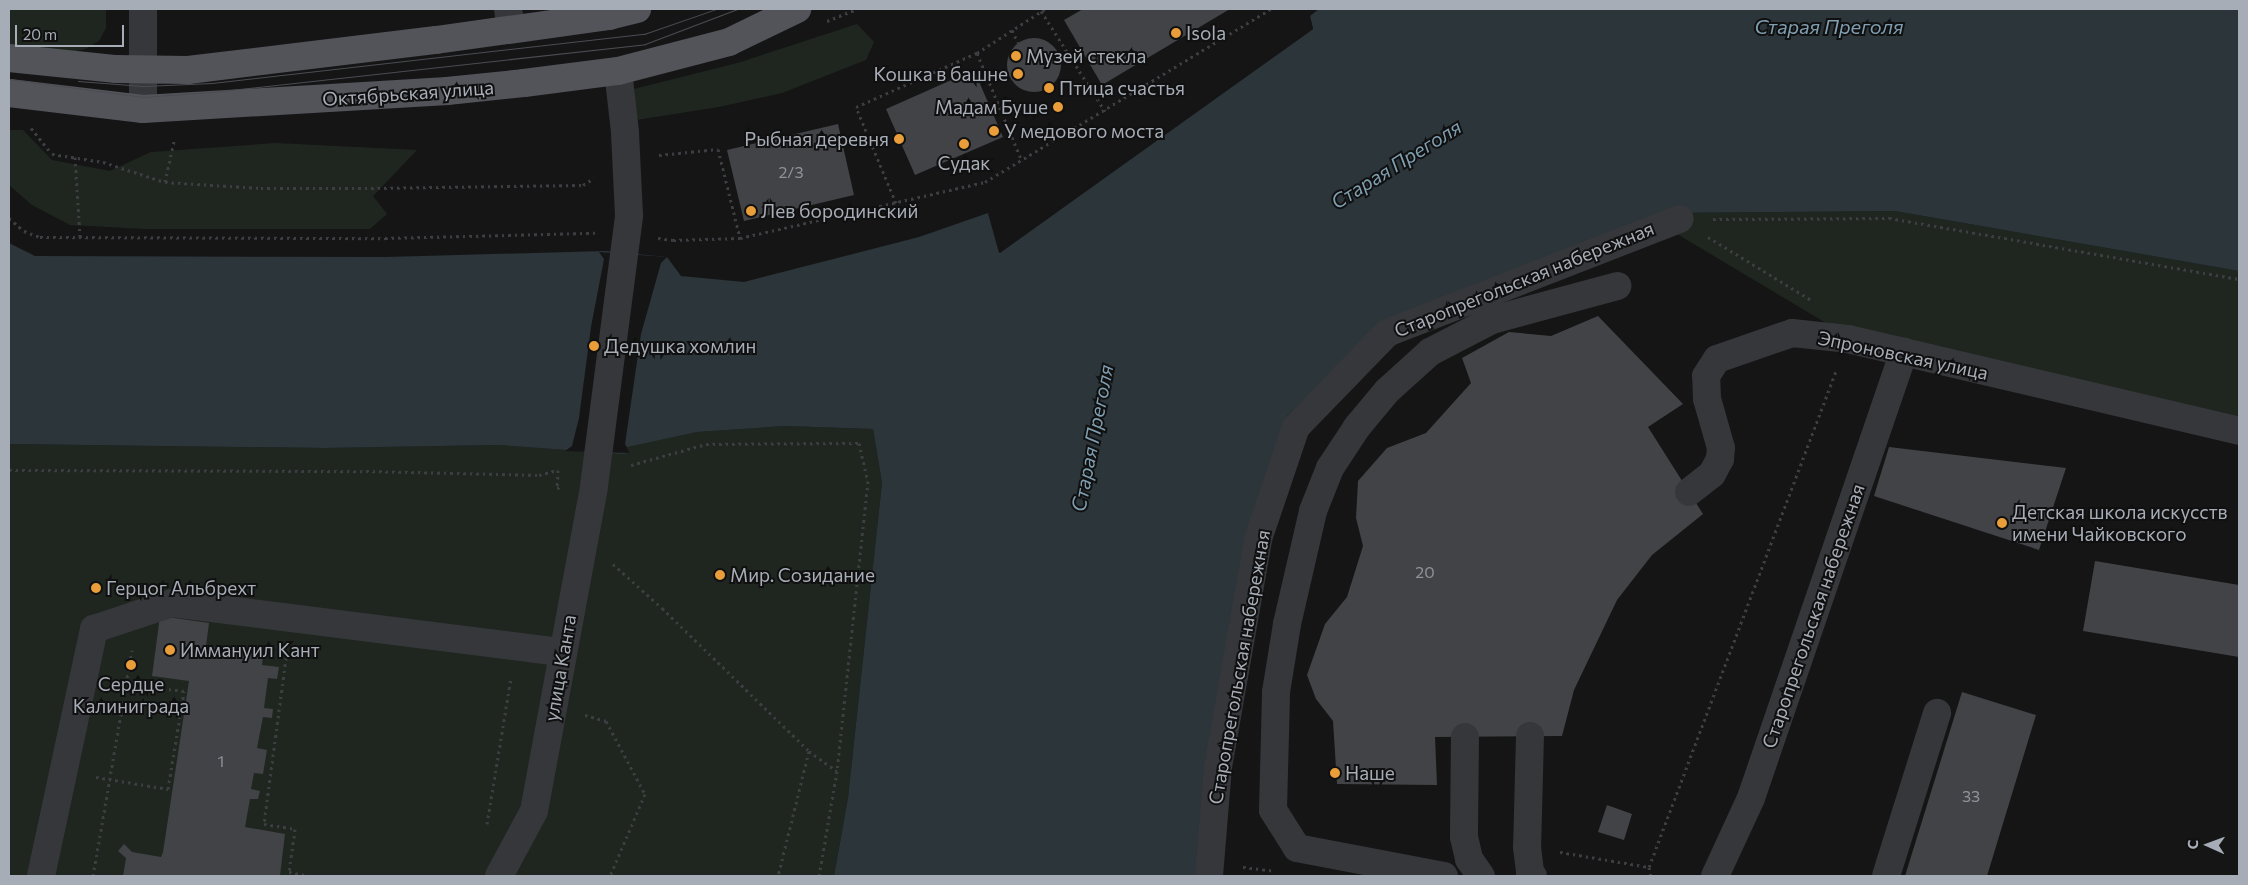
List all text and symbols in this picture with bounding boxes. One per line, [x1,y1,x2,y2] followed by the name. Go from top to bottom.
[1754,14,1904,38] water label: Старая Преголя
[18,15,126,47] scale bar
[1186,22,1226,44] place label: Isola
[23,25,57,43] text: 20 m
[1170,27,1182,39] marker: Isola
[1026,45,1146,67] place label: Музей стекла
[1010,50,1022,62] marker: Музей стекла
[873,63,1008,85] place label: Кошка в башне
[1012,68,1024,80] marker: Кошка в башне
[321,76,495,110] street label: Октябрьская улица
[1059,77,1185,99] place label: Птица счастья
[1043,82,1055,94] marker: Птица счастья
[935,96,1048,118] place label: Мадам Буше
[1052,101,1064,113] marker: Мадам Буше
[1326,114,1466,214] water label: Старая Преголя
[1004,120,1164,142] place label: У медового моста
[988,125,1000,137] marker: У медового моста
[744,128,889,150] place label: Рыбная деревня
[893,133,905,145] marker: Рыбная деревня
[958,138,970,150] marker: Судак
[938,152,990,174] place label: Судак
[778,162,804,182] house number: 2/3
[761,200,918,222] place label: Лев бородинский
[745,205,757,217] marker: Лев бородинский
[1391,216,1657,342] street label: Старопрегольская набережная
[1816,326,1990,384] street label: Эпроновская улица
[604,335,756,357] place label: Дедушка хомлин
[588,340,600,352] marker: Дедушка хомлин
[1066,362,1118,514] water label: Старая Преголя
[1757,481,1869,751] street label: Старопрегольская набережная
[2012,501,2228,545] place label: Детская школа искусств имени Чайковского
[1996,517,2008,529] marker: Детская школа искусств имени Чайковского
[1204,528,1274,806] street label: Старопрегольская набережная
[1415,562,1435,582] house number: 20
[730,564,875,586] place label: Мир. Созидание
[714,569,726,581] marker: Мир. Созидание
[106,577,256,599] place label: Герцог Альбрехт
[90,582,102,594] marker: Герцог Альбрехт
[539,613,581,723] street label: улица Канта
[180,639,320,661] place label: Иммануил Кант
[164,644,176,656] marker: Иммануил Кант
[125,659,137,671] marker: Сердце Калиниграда
[73,673,189,717] place label: Сердце Калиниграда
[218,751,224,771] house number: 1
[1345,762,1395,784] place label: Наше
[1329,767,1341,779] marker: Наше
[1962,786,1980,806] house number: 33
[2183,820,2233,870] north arrow
[2184,839,2201,850] text: С

